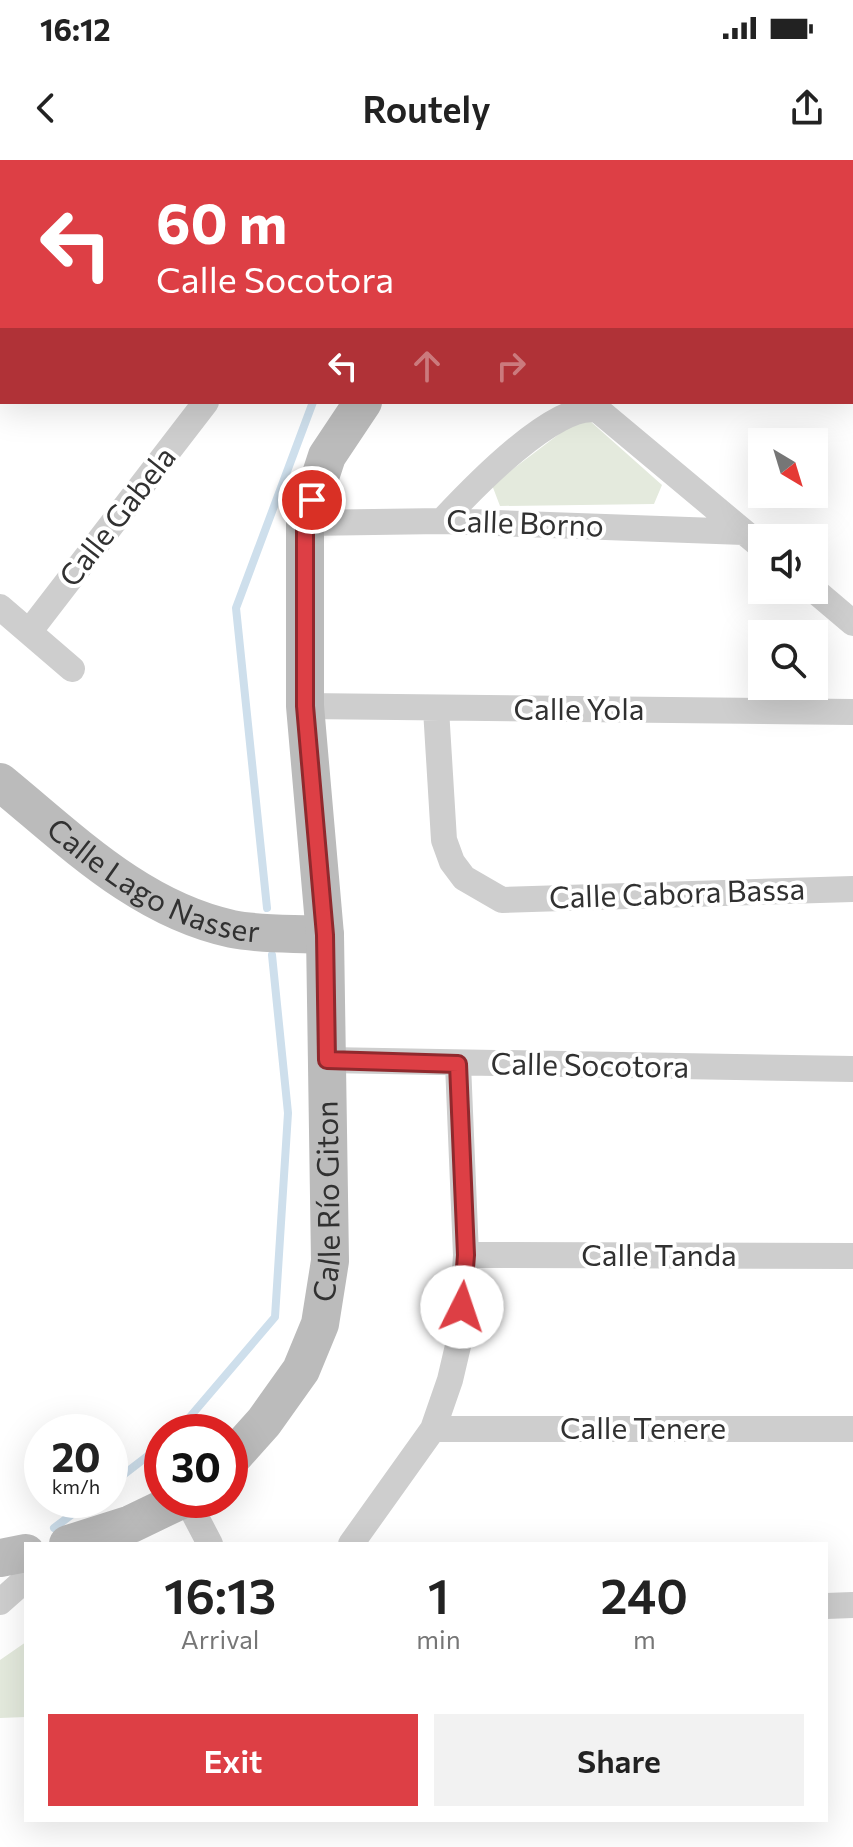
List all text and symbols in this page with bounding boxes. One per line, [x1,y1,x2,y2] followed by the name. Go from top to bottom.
[40,10,111,47] text: 16:12
[24,86,68,130] icon: back
[362,86,491,130] text: Routely
[785,86,829,130] icon: share
[156,187,287,256] text: 60 m
[24,192,128,296] icon: left
[156,256,394,300] text: Calle Socotora
[321,344,365,388] icon: left
[405,344,449,388] icon: ahead
[489,344,533,388] icon: right
[748,428,828,508] north arrow
[748,428,828,700] map controls
[50,438,182,593] street label: Calle Gabela
[278,466,346,534] pin
[290,478,334,522] icon: arrive
[446,500,604,543] street label: Calle Borno
[748,524,828,604] button: sound
[748,620,828,700] button: search
[513,689,645,726] street label: Calle Yola
[41,809,262,949] street label: Calle Lago Nasser
[548,869,806,914] street label: Calle Cabora Bassa
[490,1043,690,1084] street label: Calle Socotora
[303,1100,346,1304] street label: Calle Río Giton
[581,1235,737,1272] street label: Calle Tanda
[420,1265,504,1349] position arrow
[560,1408,726,1445] street label: Calle Tenere
[144,1414,248,1518] speed limit sign: 30
[51,1431,101,1480] text: 20
[52,1474,100,1498] text: km/h
[164,1565,276,1624] text: 16:13
[428,1565,449,1624] text: 1
[601,1565,688,1624] text: 240
[181,1623,259,1654] text: Arrival
[416,1623,461,1654] text: min
[633,1623,656,1654] text: m
[48,1714,418,1806] button: Exit
[434,1714,804,1806] button: Share

